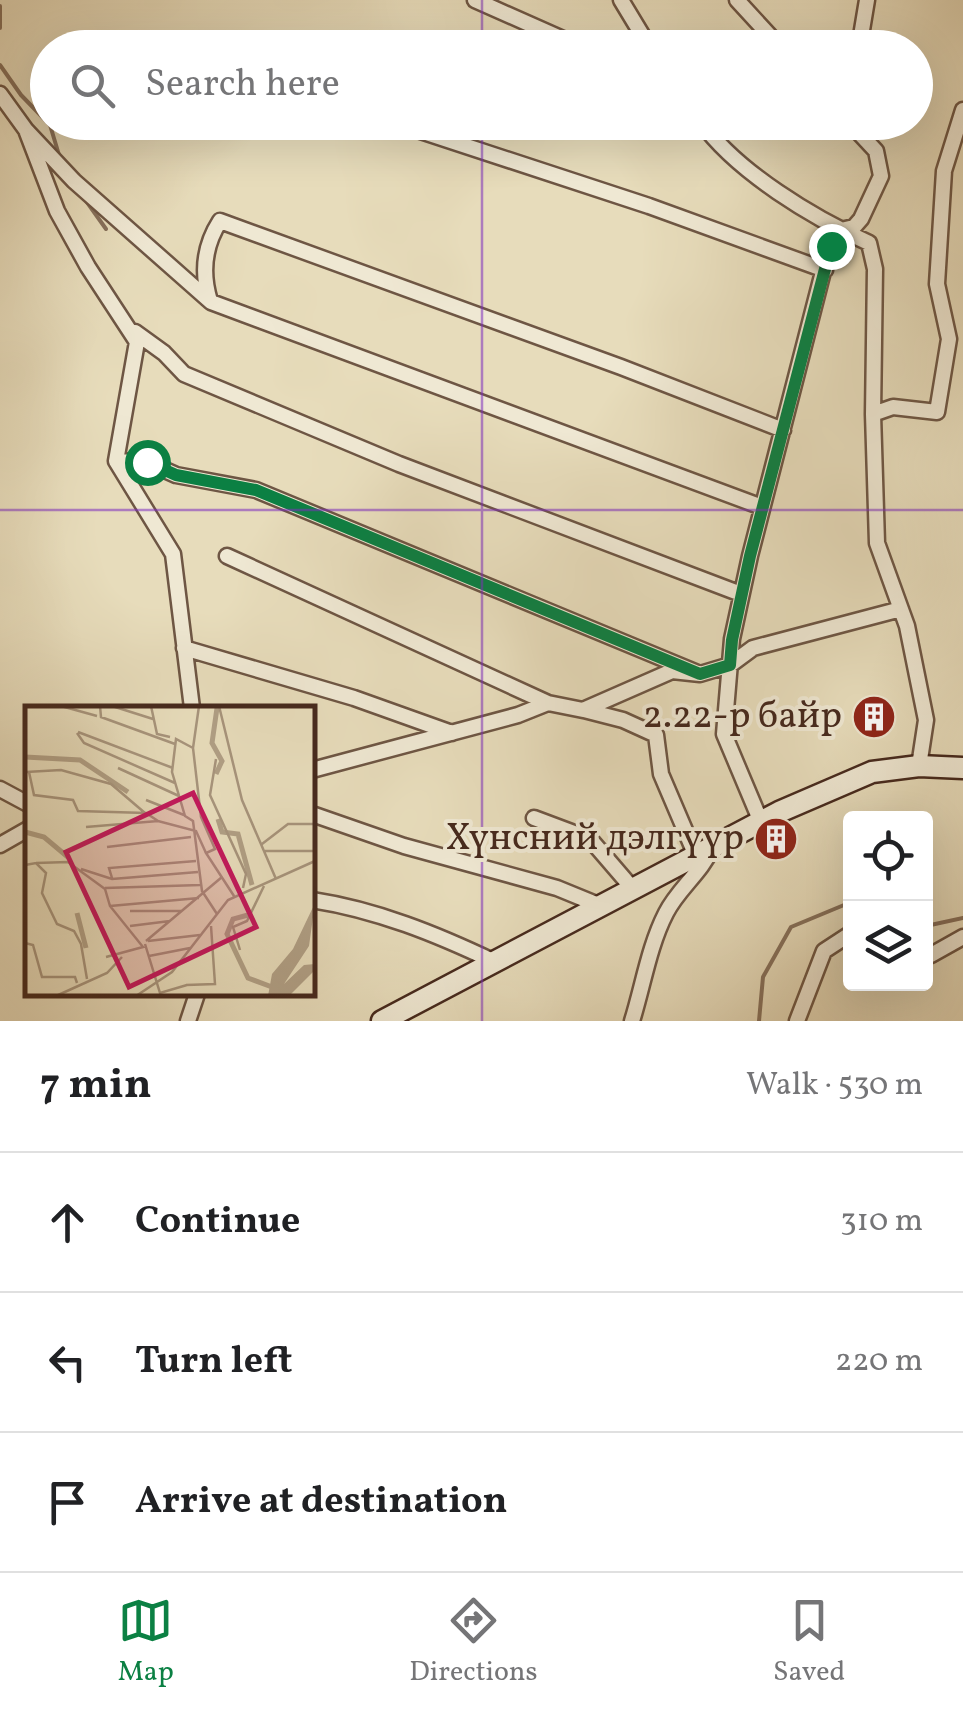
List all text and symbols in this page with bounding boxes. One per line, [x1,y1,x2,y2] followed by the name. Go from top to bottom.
[30,30,933,140] search box
[65,58,120,113] icon: search
[145,59,340,112] text: Search here
[809,224,855,270] route end
[125,440,171,486] route start
[643,691,842,744] place label: 2.22-р байр
[851,694,897,740] building icon: 2.22-р байр
[25,706,315,996] inset map
[843,811,933,991] map controls
[843,811,933,901] button: locate
[446,813,744,866] place label: Хүнсний дэлгүүр
[753,816,799,862] building icon: Хүнсний дэлгүүр
[843,901,933,991] button: layers
[40,1057,152,1116] text: 7 min
[746,1064,923,1108] text: Walk · 530 m
[40,1195,95,1250] icon: ahead
[135,1196,300,1249] text: Continue
[840,1200,923,1244] text: 310 m
[40,1335,95,1390] icon: left
[135,1336,292,1389] text: Turn left
[835,1340,923,1384] text: 220 m
[40,1475,95,1530] icon: arrive
[135,1476,508,1529] text: Arrive at destination
[118,1593,174,1692] tab: Map
[409,1593,538,1692] tab: Directions
[773,1593,845,1692] tab: Saved

